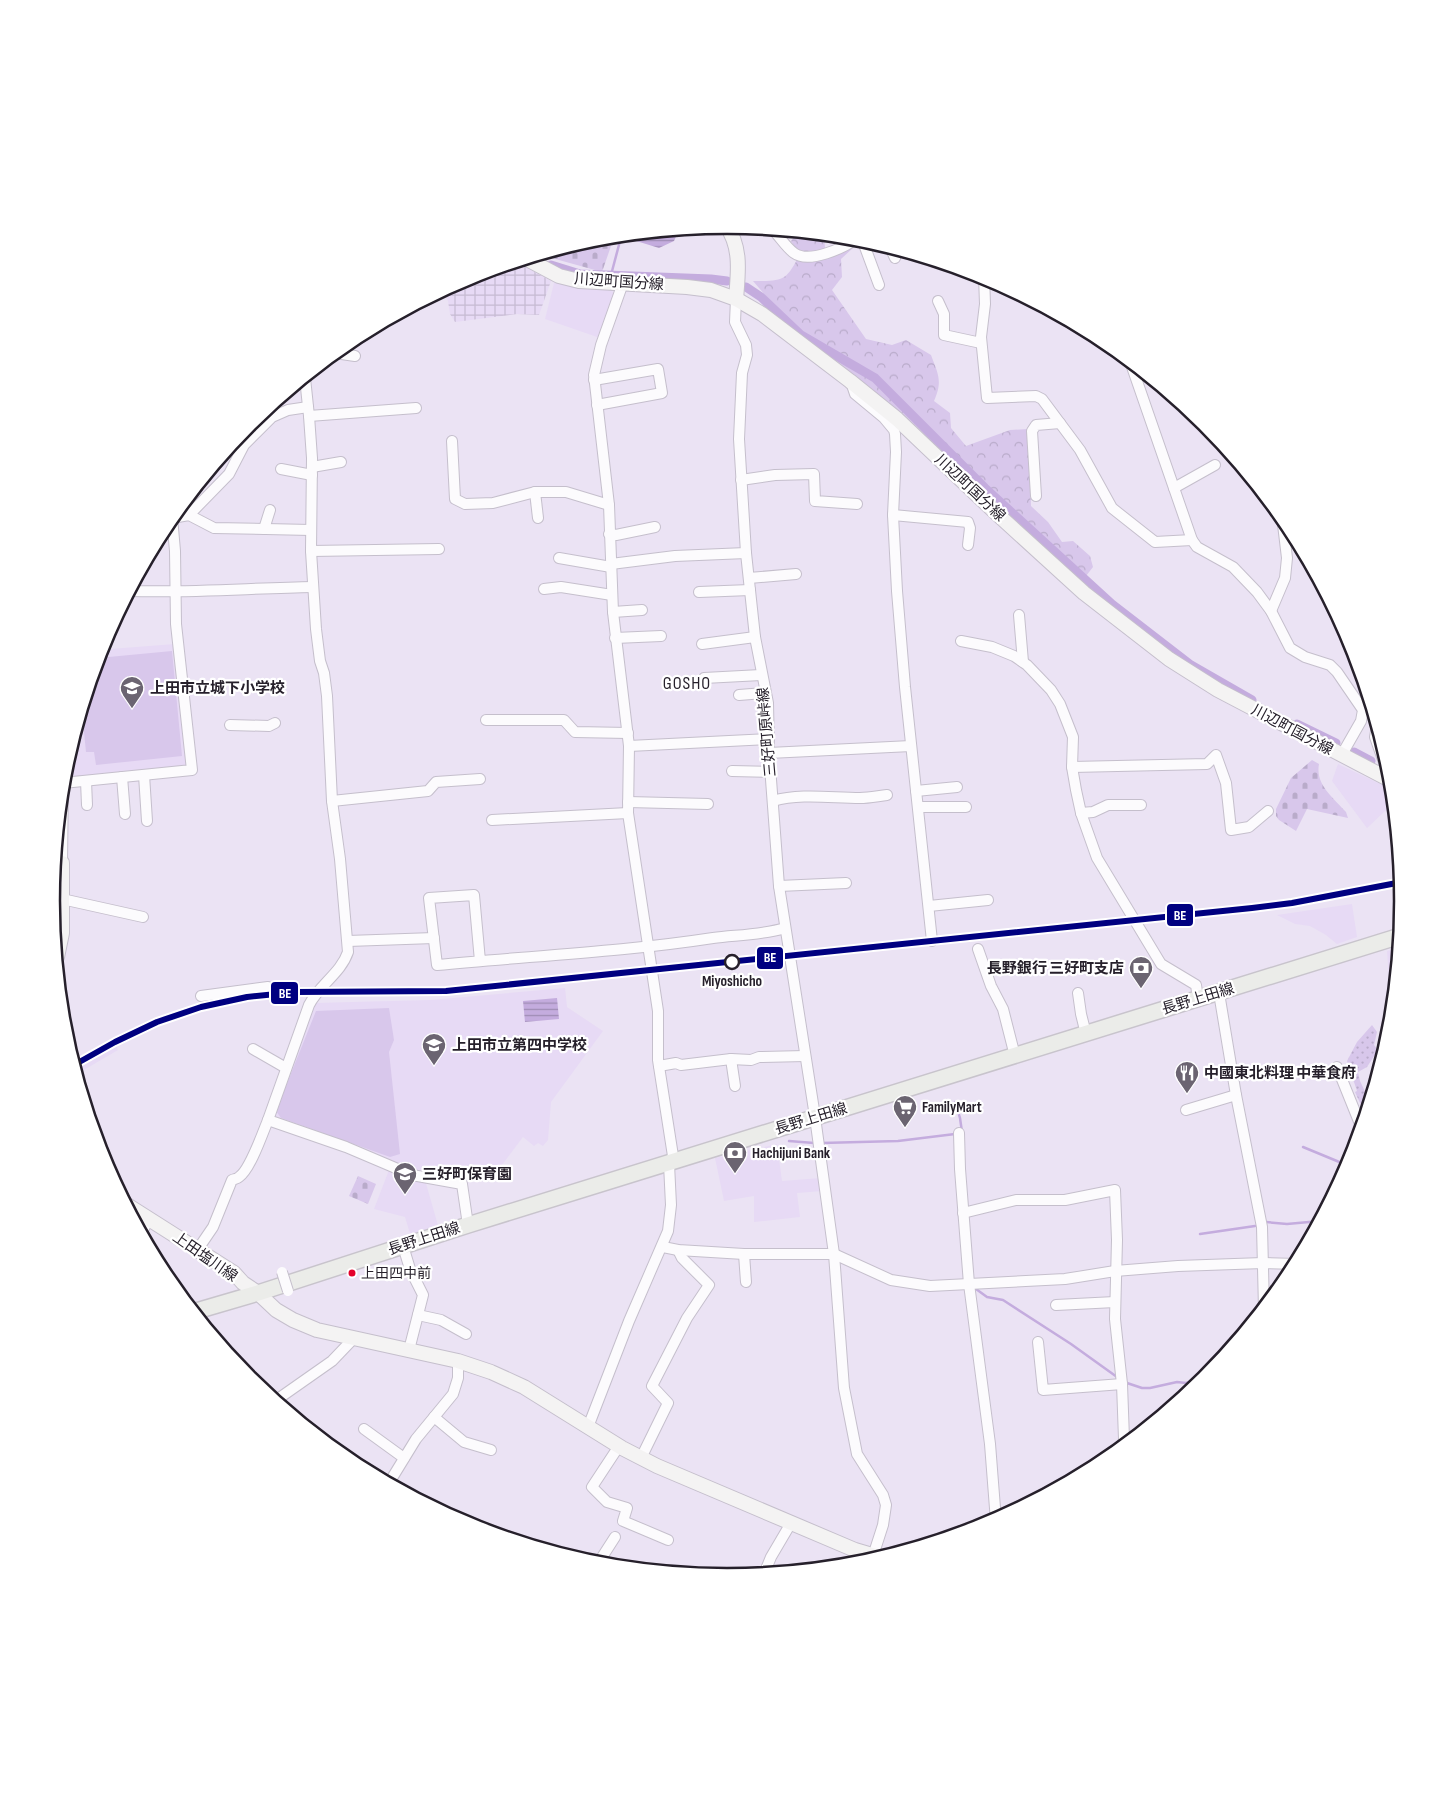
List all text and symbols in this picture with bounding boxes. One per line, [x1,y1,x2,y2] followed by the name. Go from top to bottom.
[573,269,665,295] street label: 川辺町国分線
[931,450,1009,526] street label: 川辺町国分線
[663,673,711,694] district label: GOSHO
[119,675,145,709] school or university icon: 上田市立城下小学校
[150,679,285,698] place label: 上田市立城下小学校
[754,686,780,778] street label: 三好町原峠線
[1248,700,1336,760] street label: 川辺町国分線
[1166,903,1194,927] line badge: BE
[1174,907,1186,924] text: BE
[756,946,784,970] line badge: BE
[764,949,776,966] text: BE
[724,954,740,970] marker: Miyoshicho
[1128,955,1154,989] bank icon: 長野銀行 三好町支店
[987,959,1124,978] place label: 長野銀行 三好町支店
[702,972,762,991] place label: Miyoshicho
[1159,979,1237,1019] street label: 長野上田線
[270,981,299,1005] line badge: BE
[279,985,291,1002] text: BE
[421,1032,447,1066] school or university icon: 上田市立第四中学校
[452,1036,587,1055] place label: 上田市立第四中学校
[1174,1060,1200,1094] restaurant icon: 中國東北料理 中華食府
[1204,1064,1356,1083] place label: 中國東北料理 中華食府
[892,1094,918,1128] supermarket icon: FamilyMart
[922,1098,982,1117] place label: FamilyMart
[772,1099,850,1139] street label: 長野上田線
[722,1140,748,1174] bank icon: Hachijuni Bank
[752,1144,831,1163] place label: Hachijuni Bank
[392,1161,418,1195] school or university icon: 三好町保育園
[422,1165,512,1184] place label: 三好町保育園
[385,1218,463,1260] street label: 長野上田線
[169,1228,241,1286] street label: 上田塩川線
[361,1265,431,1282] place label: 上田四中前
[347,1268,357,1278] marker: 上田四中前

